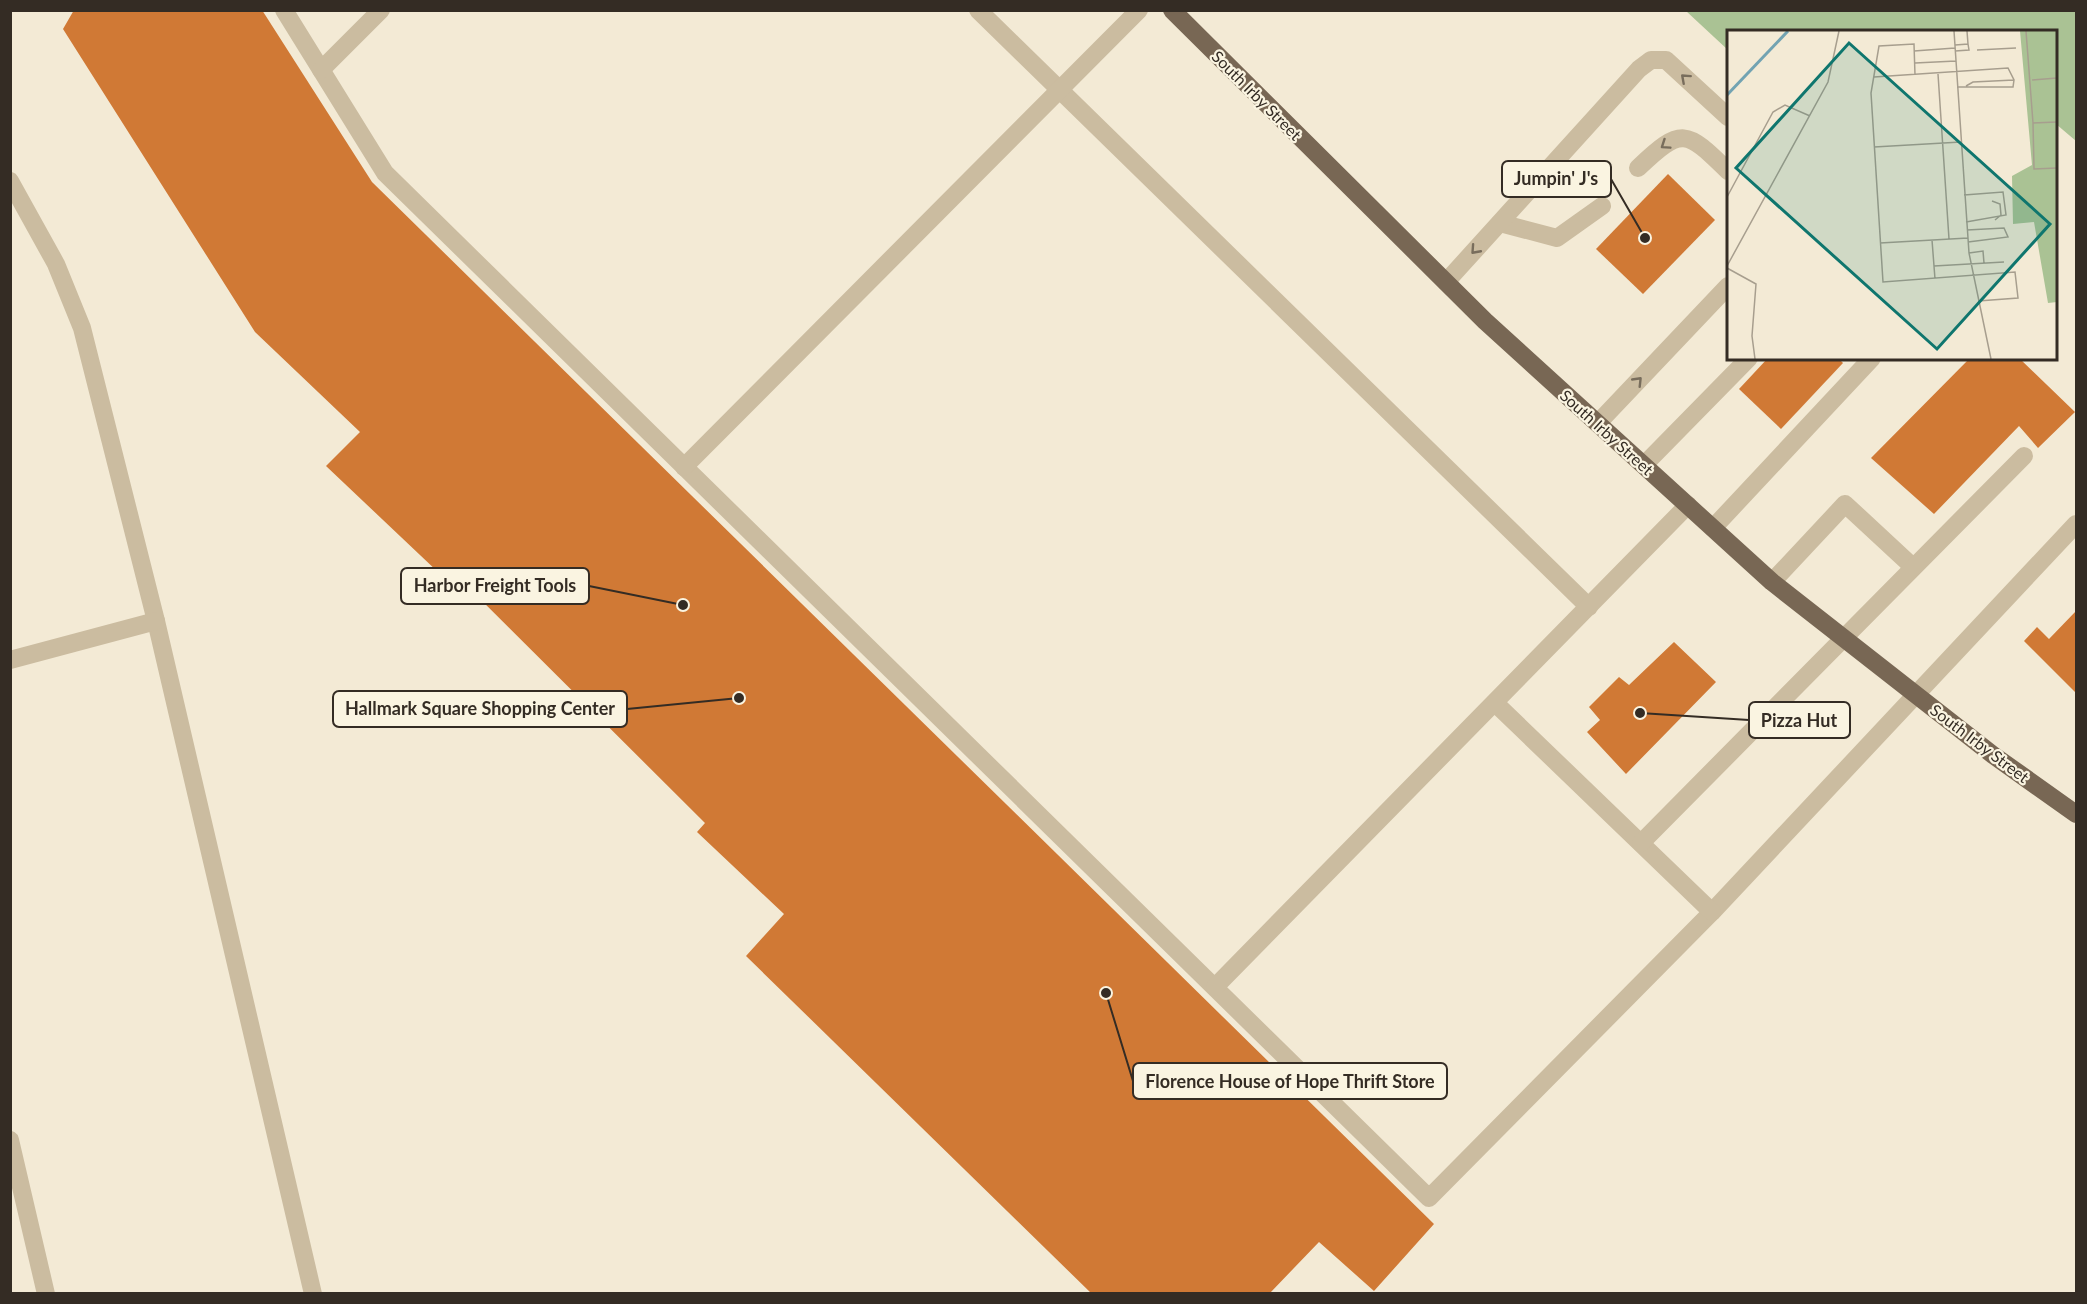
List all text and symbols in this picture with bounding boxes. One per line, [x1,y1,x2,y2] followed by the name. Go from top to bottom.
[1727,30,2057,360] inset map
[1208,46,1306,144] street label: South Irby Street
[1682,74,1692,85] one-way arrow
[1661,138,1672,149] one-way arrow
[1502,161,1611,197] callout: Jumpin' J's
[1514,167,1598,189] text: Jumpin' J's
[1471,243,1482,254] one-way arrow
[1631,377,1642,387] one-way arrow
[1557,385,1658,479] street label: South Irby Street
[401,568,589,604] callout: Harbor Freight Tools
[414,574,576,596] text: Harbor Freight Tools
[333,691,627,727] callout: Hallmark Square Shopping Center
[345,697,615,719] text: Hallmark Square Shopping Center
[1927,700,2033,786] street label: South Irby Street
[1749,702,1850,738] callout: Pizza Hut
[1761,709,1837,731] text: Pizza Hut
[1133,1063,1447,1099] callout: Florence House of Hope Thrift Store
[1145,1070,1435,1092] text: Florence House of Hope Thrift Store

